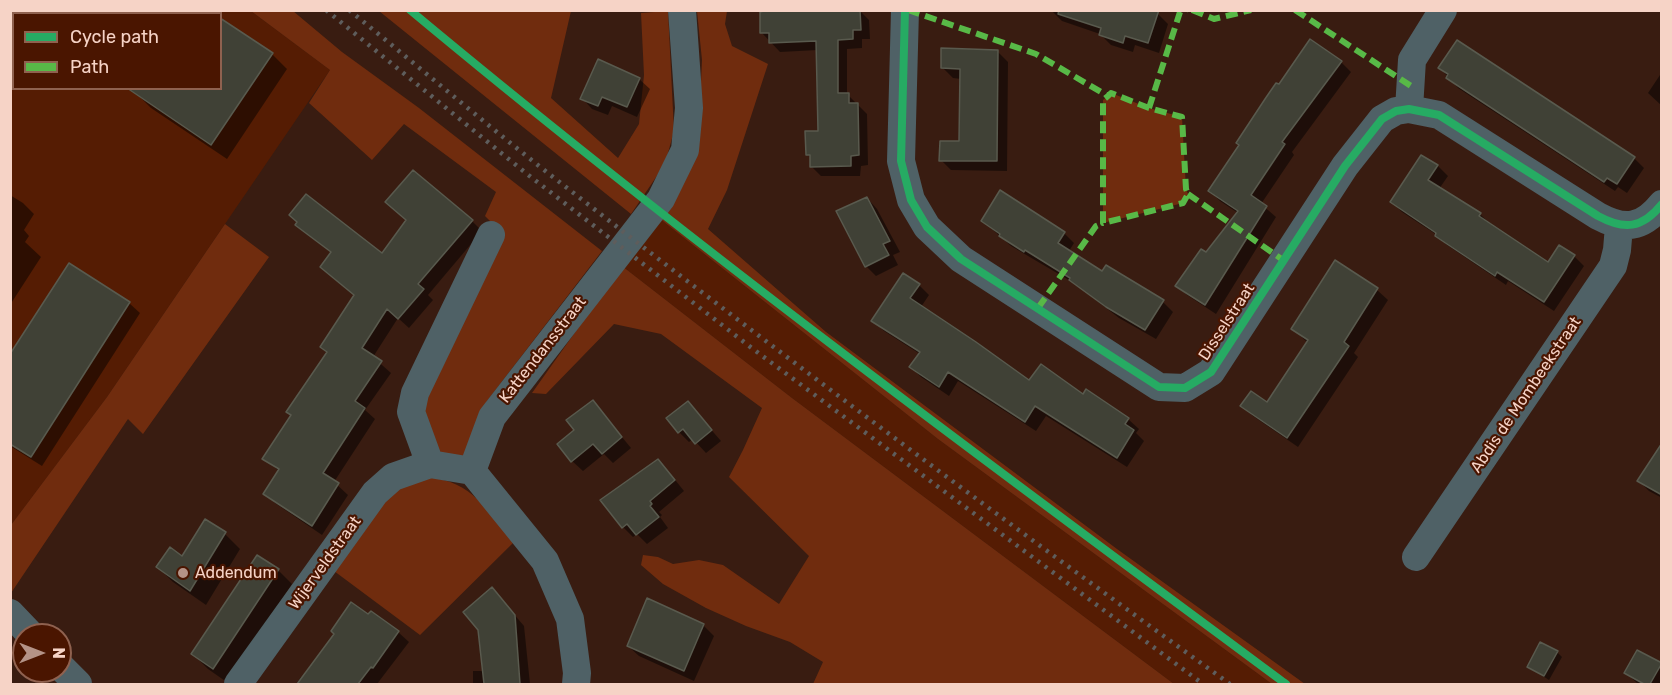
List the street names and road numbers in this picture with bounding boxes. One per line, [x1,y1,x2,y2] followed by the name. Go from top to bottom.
[1195,280,1259,364] street label: Disselstraat
[495,293,591,407] street label: Kattendansstraat
[1467,313,1585,477] street label: Abdis de Mombeekstraat
[285,512,365,614] street label: Wijerveldstraat

